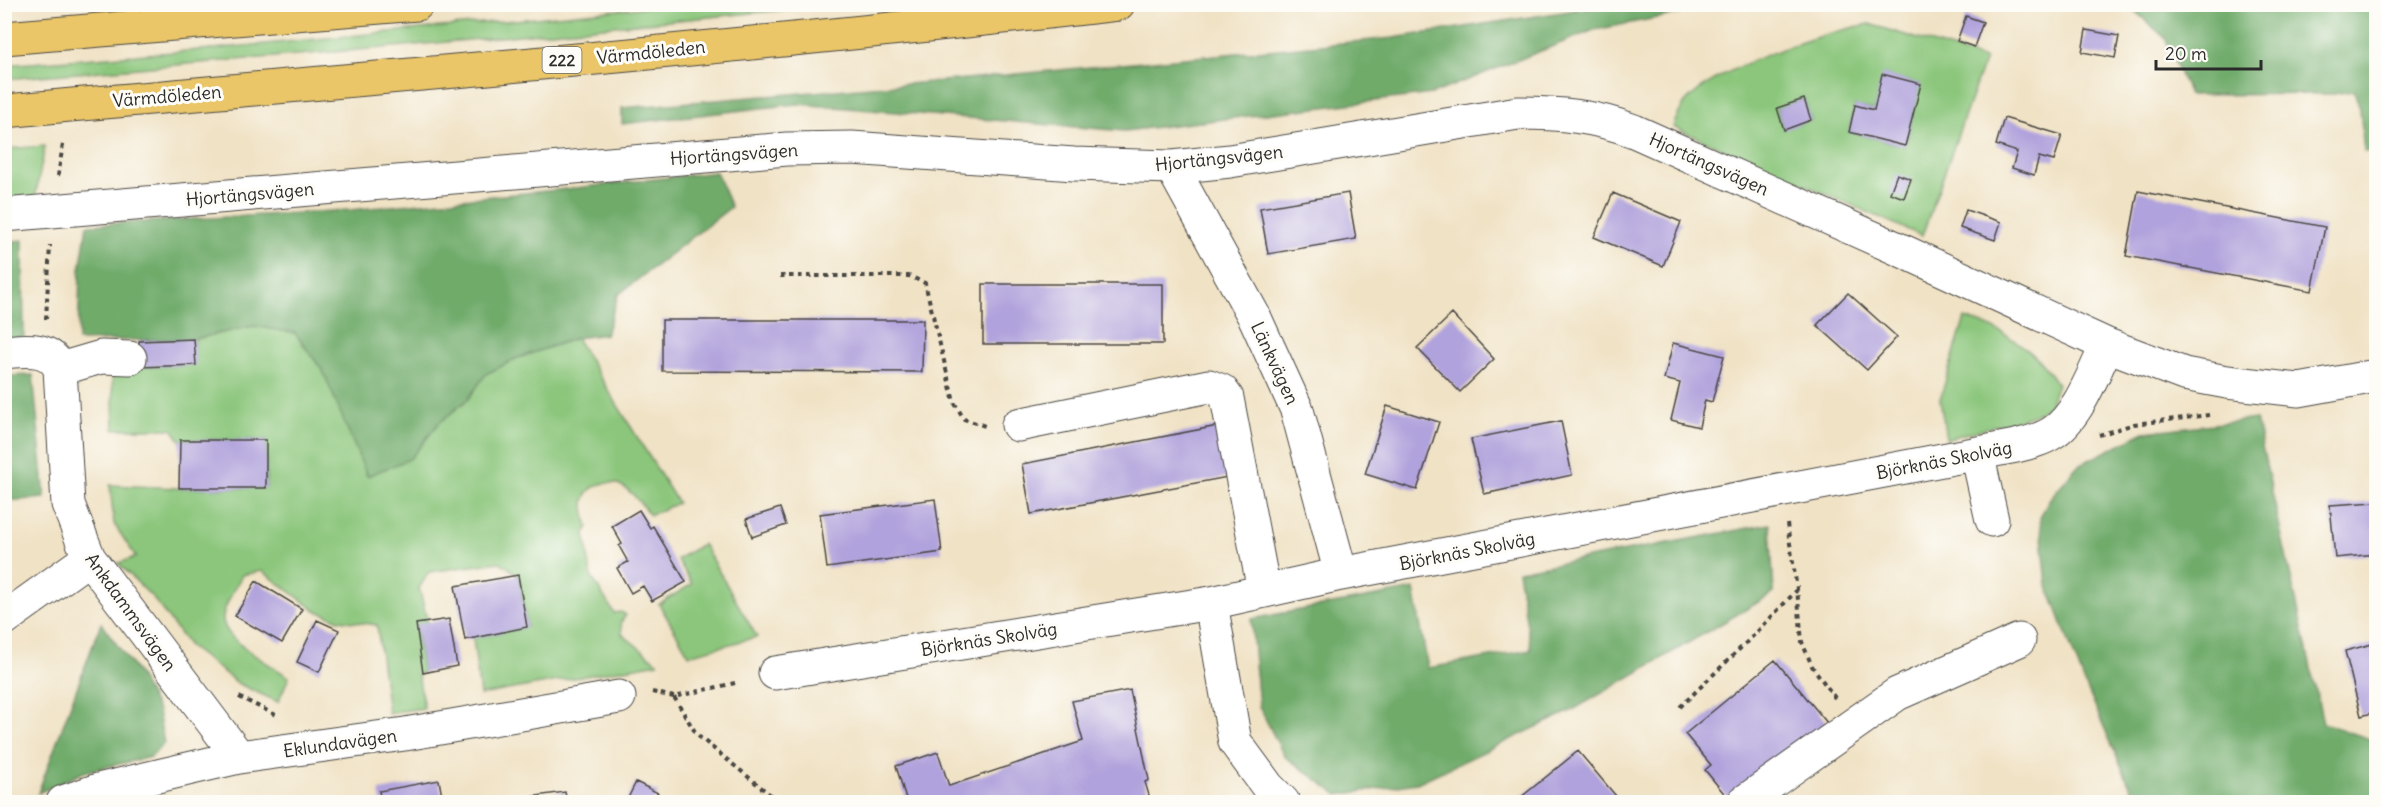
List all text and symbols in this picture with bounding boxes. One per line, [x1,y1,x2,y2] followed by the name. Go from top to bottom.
[2156,33,2261,71] scale bar
[596,35,706,69] street label: Värmdöleden
[2165,42,2207,65] text: 20 m
[542,47,582,73] road number: 222
[112,80,222,112] street label: Värmdöleden
[1646,127,1772,201] street label: Hjortängsvägen
[669,138,799,170] street label: Hjortängsvägen
[1154,140,1284,176] street label: Hjortängsvägen
[185,177,315,211] street label: Hjortängsvägen
[1246,318,1304,408] street label: Länkvägen
[1874,436,2014,484] street label: Björknäs Skolväg
[1397,527,1537,575] street label: Björknäs Skolväg
[80,548,182,676] street label: Ankdammsvägen
[919,617,1059,661] street label: Björknäs Skolväg
[282,724,398,762] street label: Eklundavägen

